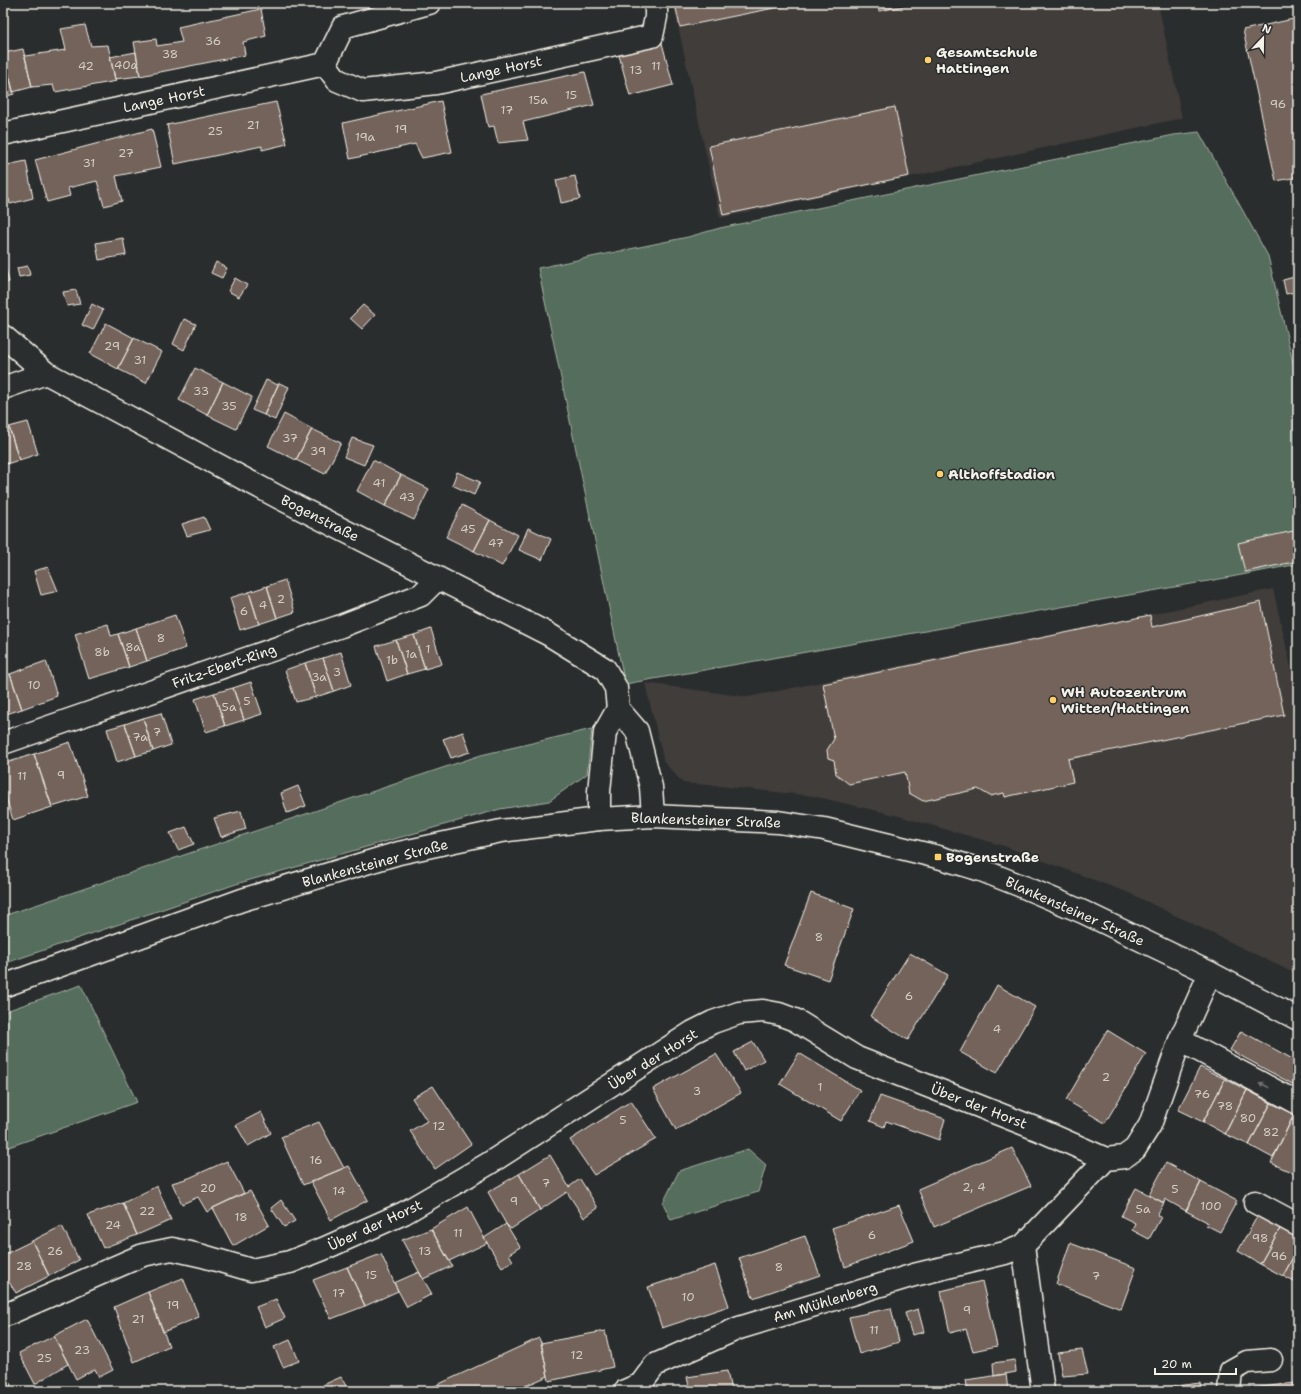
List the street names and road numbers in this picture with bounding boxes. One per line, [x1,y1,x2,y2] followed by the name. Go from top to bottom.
[458,52,544,86] street label: Lange Horst
[121,82,207,116] street label: Lange Horst
[278,491,362,545] street label: Bogenstraße
[170,640,278,692] street label: Fritz-Ebert-Ring
[631,808,782,832] street label: Blankensteiner Straße
[300,835,450,891] street label: Blankensteiner Straße
[1003,872,1147,950] street label: Blankensteiner Straße
[605,1024,701,1094] street label: Über der Horst
[928,1079,1030,1133] street label: Über der Horst
[325,1195,425,1255] street label: Über der Horst
[771,1278,879,1326] street label: Am Mühlenberg

